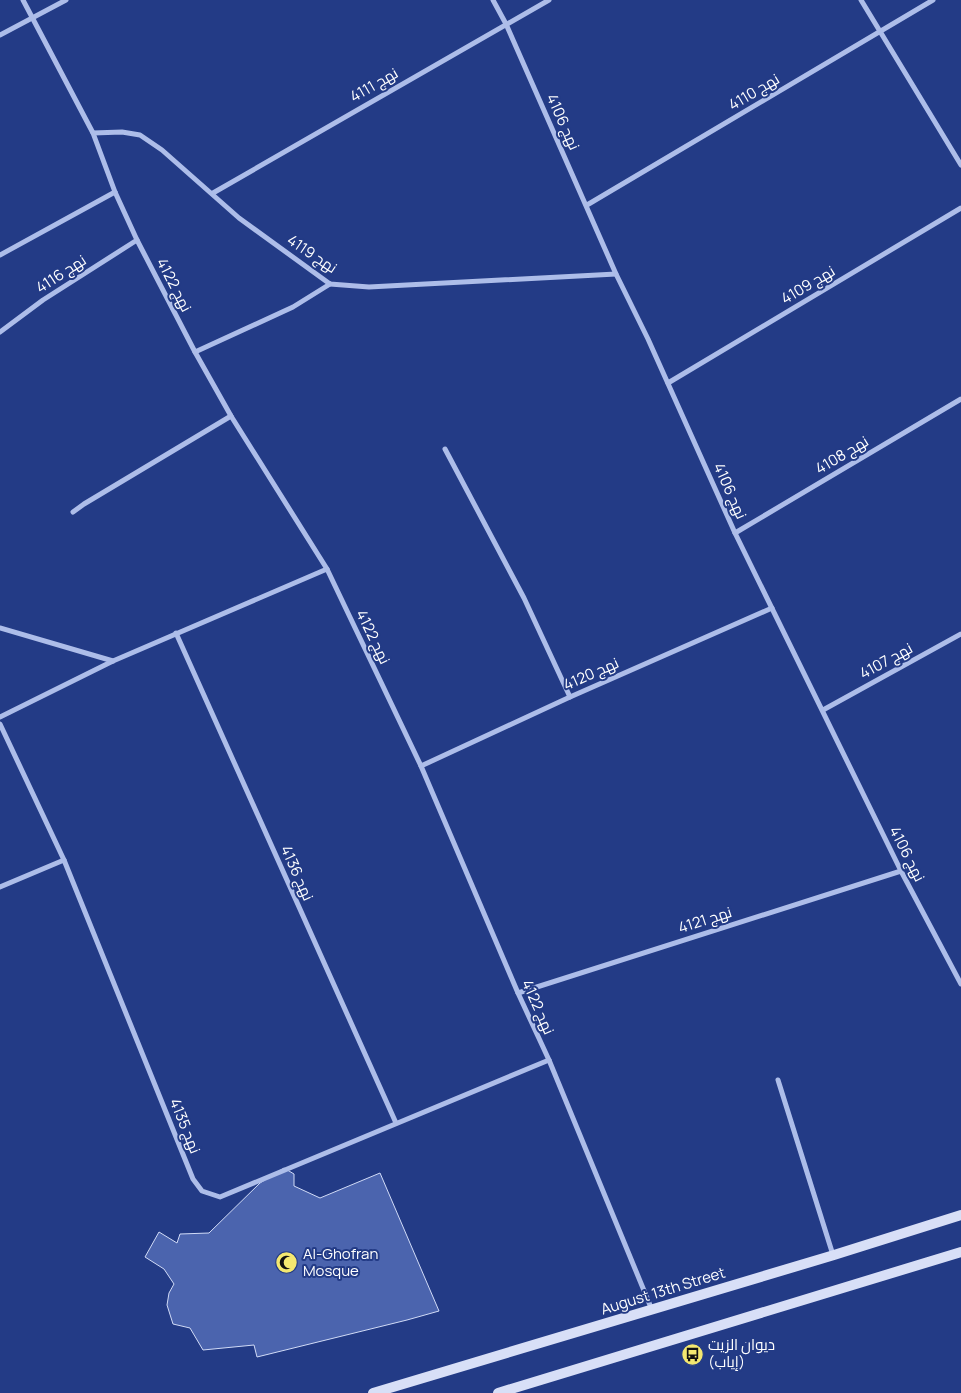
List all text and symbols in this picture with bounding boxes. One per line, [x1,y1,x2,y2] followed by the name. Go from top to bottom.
[346,62,402,108] street label: نهج 4111
[724,68,784,116] street label: نهج 4110
[541,90,585,154] street label: نهج 4106
[283,229,341,279] street label: نهج 4119
[31,249,91,299] street label: نهج 4116
[151,254,197,316] street label: نهج 4122
[777,260,839,310] street label: نهج 4109
[811,430,873,480] street label: نهج 4108
[708,459,752,523] street label: نهج 4106
[350,606,396,668] street label: نهج 4122
[855,637,917,685] street label: نهج 4107
[560,652,622,696] street label: نهج 4120
[884,823,930,885] street label: نهج 4106
[275,842,319,904] street label: نهج 4136
[675,901,735,939] street label: نهج 4121
[516,976,560,1038] street label: نهج 4122
[164,1095,206,1157] street label: نهج 4135
[303,1243,378,1281] place label: Al-Ghofran Mosque
[275,1251,299,1275] mosque icon: Al-Ghofran Mosque
[598,1262,728,1319] street label: August 13th Street
[708,1334,775,1372] place label: ديوان الزيت (إياب)
[680,1342,704,1366] bus stop icon: ديوان الزيت (إياب)

